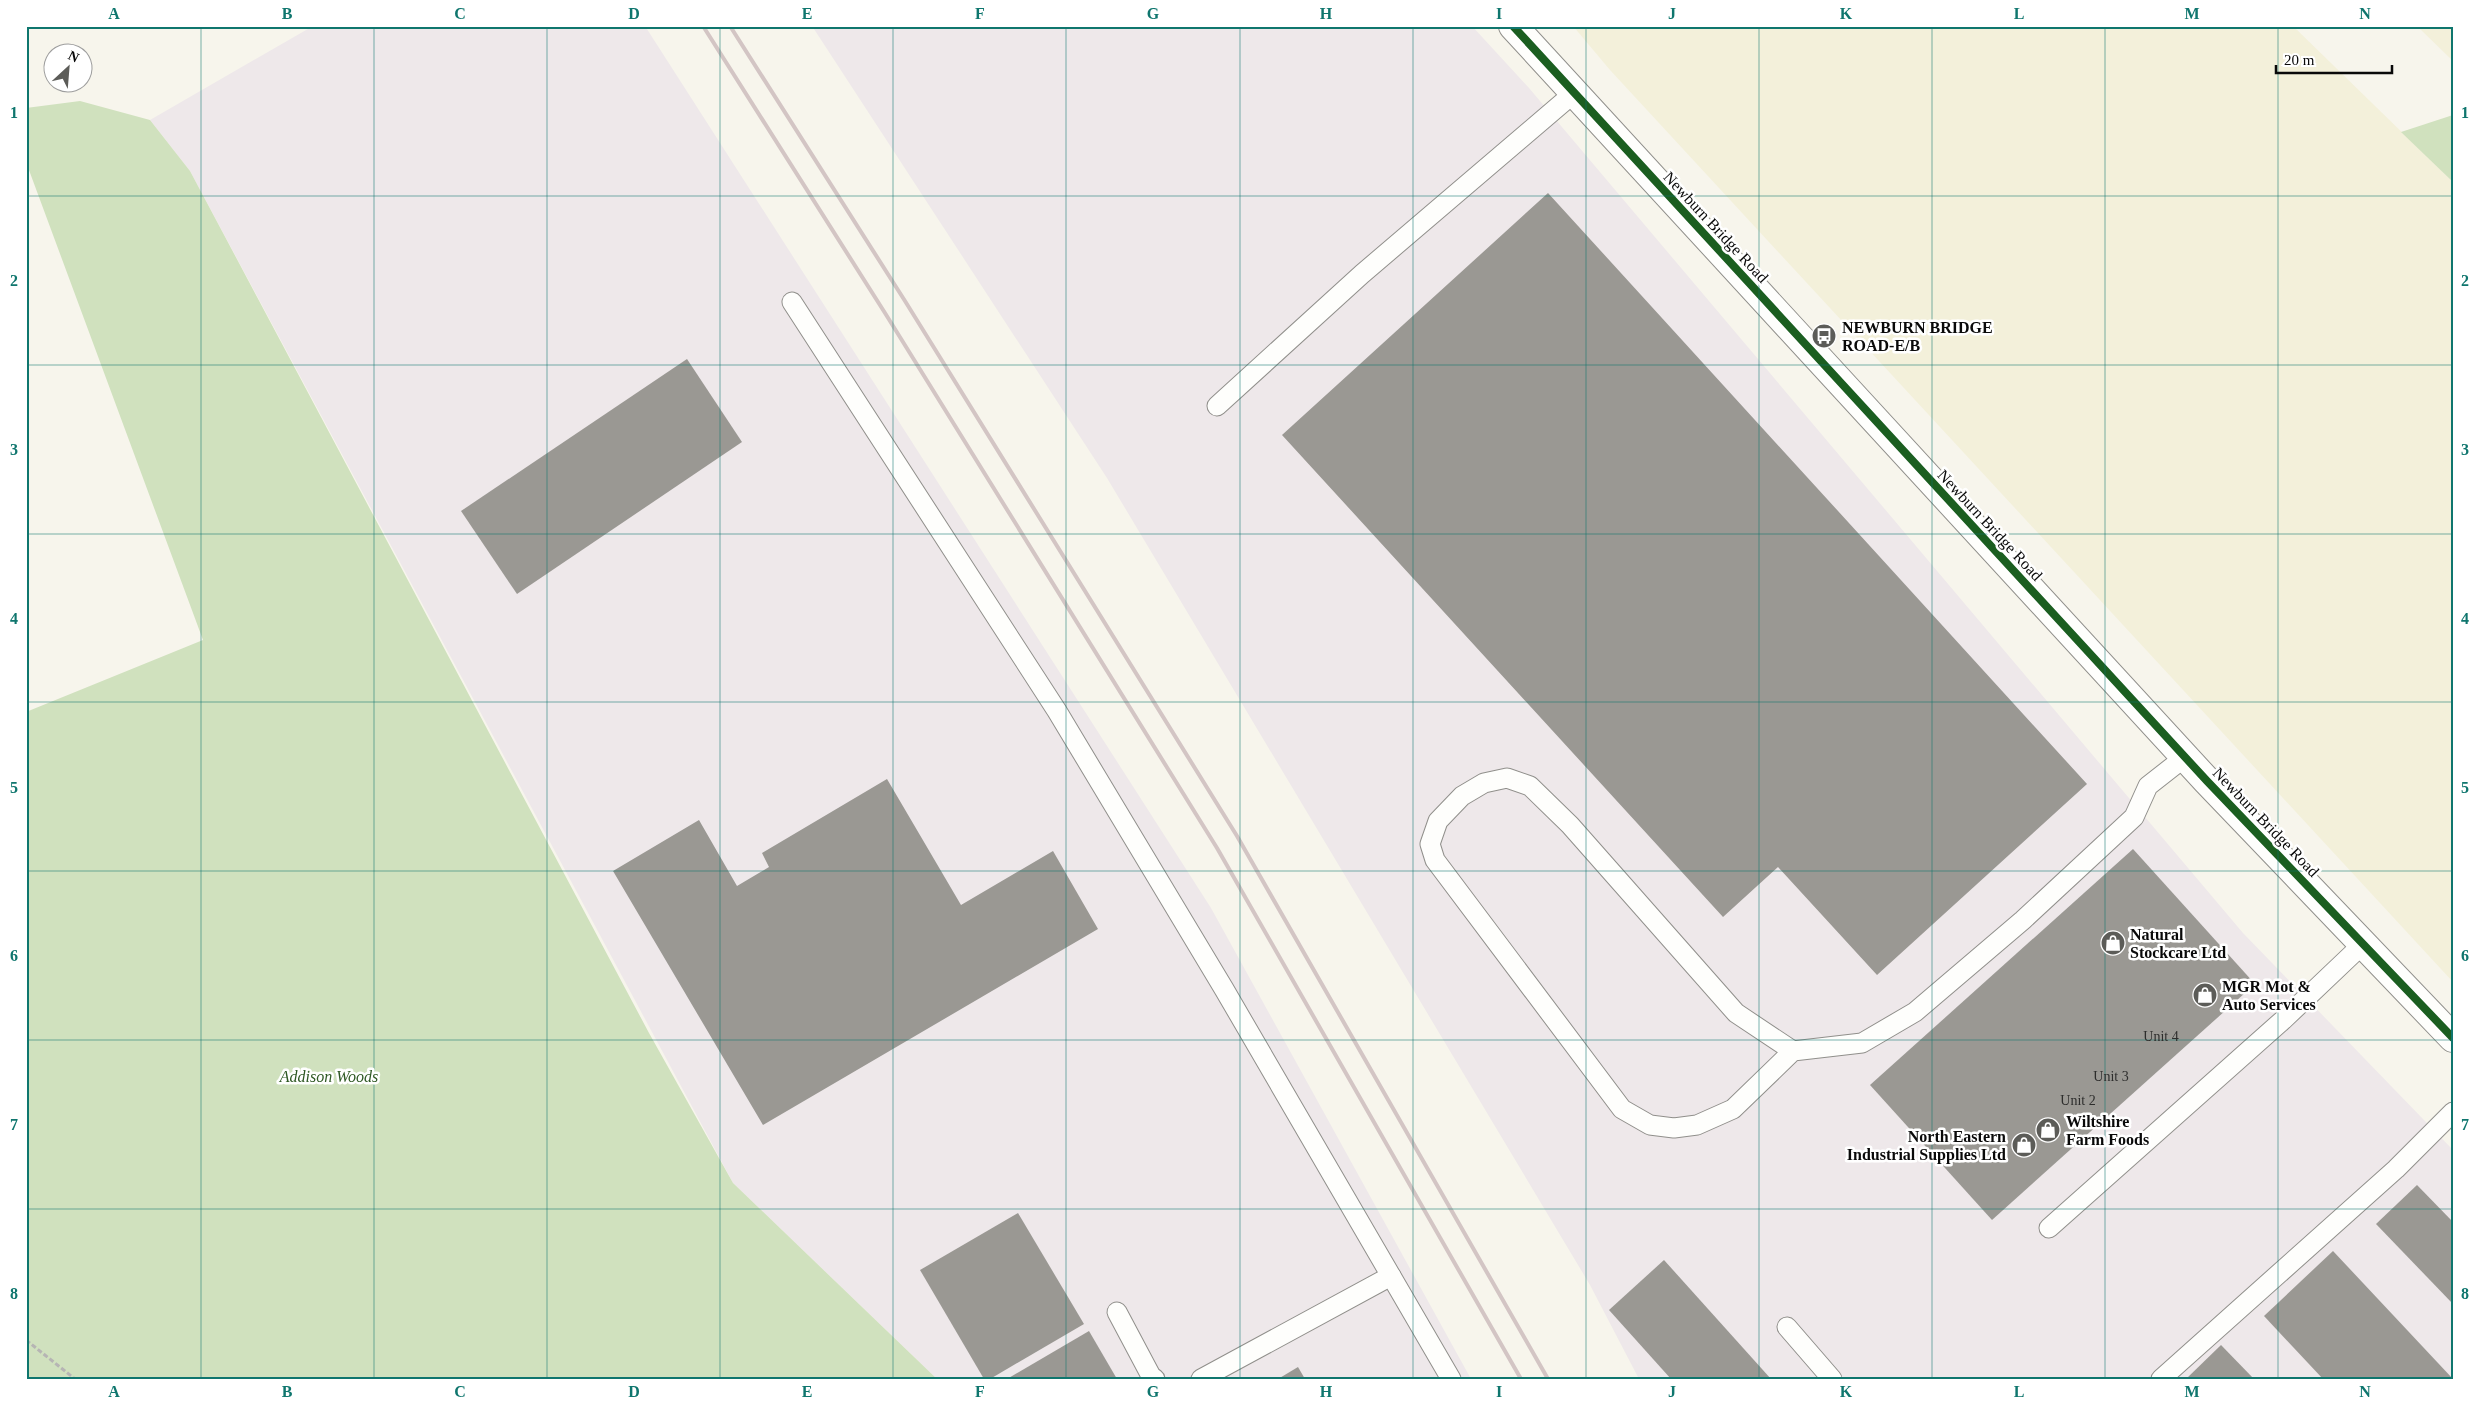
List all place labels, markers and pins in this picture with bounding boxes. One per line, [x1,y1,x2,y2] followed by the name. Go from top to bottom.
[1842,319,1993,354] place label: NEWBURN BRIDGE ROAD-E/B
[1811,323,1837,349] bus stop icon: NEWBURN BRIDGE ROAD-E/B
[2130,926,2226,961] place label: Natural Stockcare Ltd
[2100,930,2126,956] shop icon: Natural Stockcare Ltd
[2222,978,2316,1013] place label: MGR Mot & Auto Services
[2192,982,2218,1008] shop icon: MGR Mot & Auto Services
[2066,1113,2149,1148] place label: Wiltshire Farm Foods
[2035,1117,2061,1143] shop icon: Wiltshire Farm Foods
[1847,1128,2006,1164] place label: North Eastern Industrial Supplies Ltd
[2011,1132,2037,1158] shop icon: North Eastern Industrial Supplies Ltd

